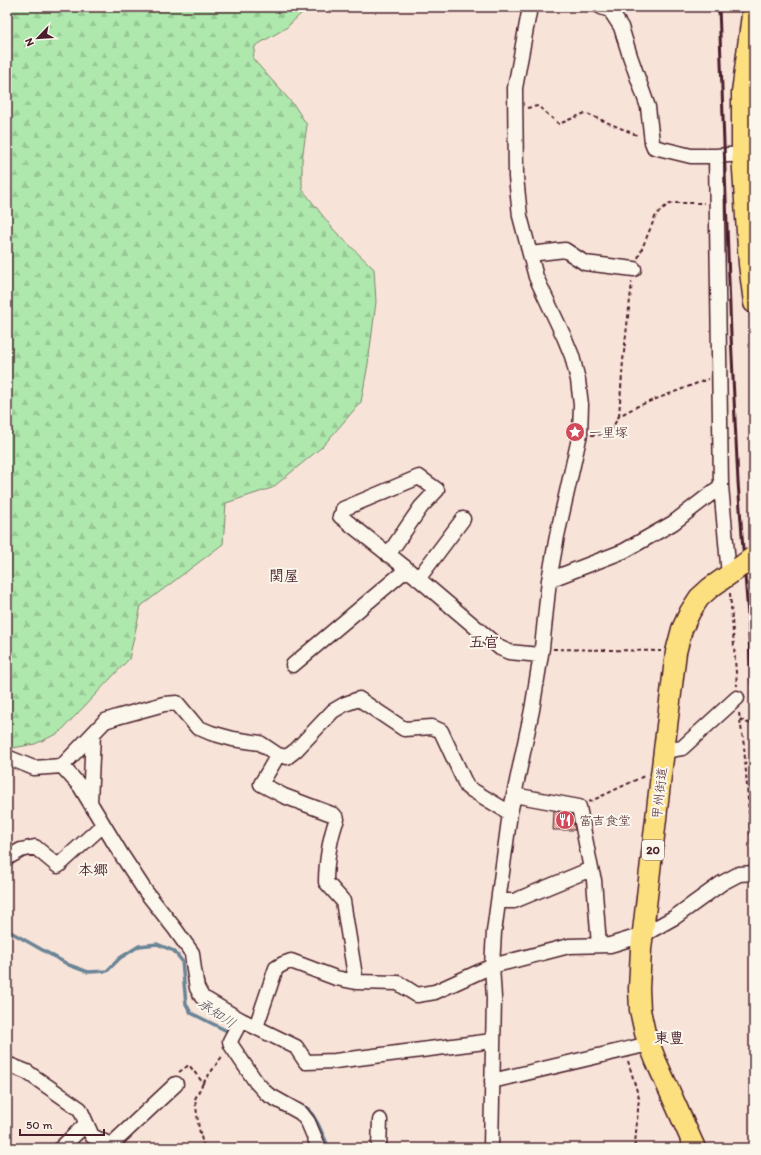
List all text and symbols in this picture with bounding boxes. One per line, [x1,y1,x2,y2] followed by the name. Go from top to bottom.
[18,18,58,58] north arrow
[22,36,37,48] text: N
[564,421,586,443] place icon: 一里塚
[589,425,628,440] place label: 一里塚
[269,567,299,585] district label: 関屋
[469,633,499,651] district label: 五官
[649,766,670,820] street label: 甲州街道
[554,809,576,831] restaurant icon: 富吉食堂
[579,813,631,828] place label: 富吉食堂
[642,840,664,860] road number: 20
[78,861,108,879] district label: 本郷
[194,995,239,1032] water label: 承知川
[654,1029,684,1047] district label: 東豊
[20,1111,104,1137] scale bar
[26,1118,52,1132] text: 50 m

